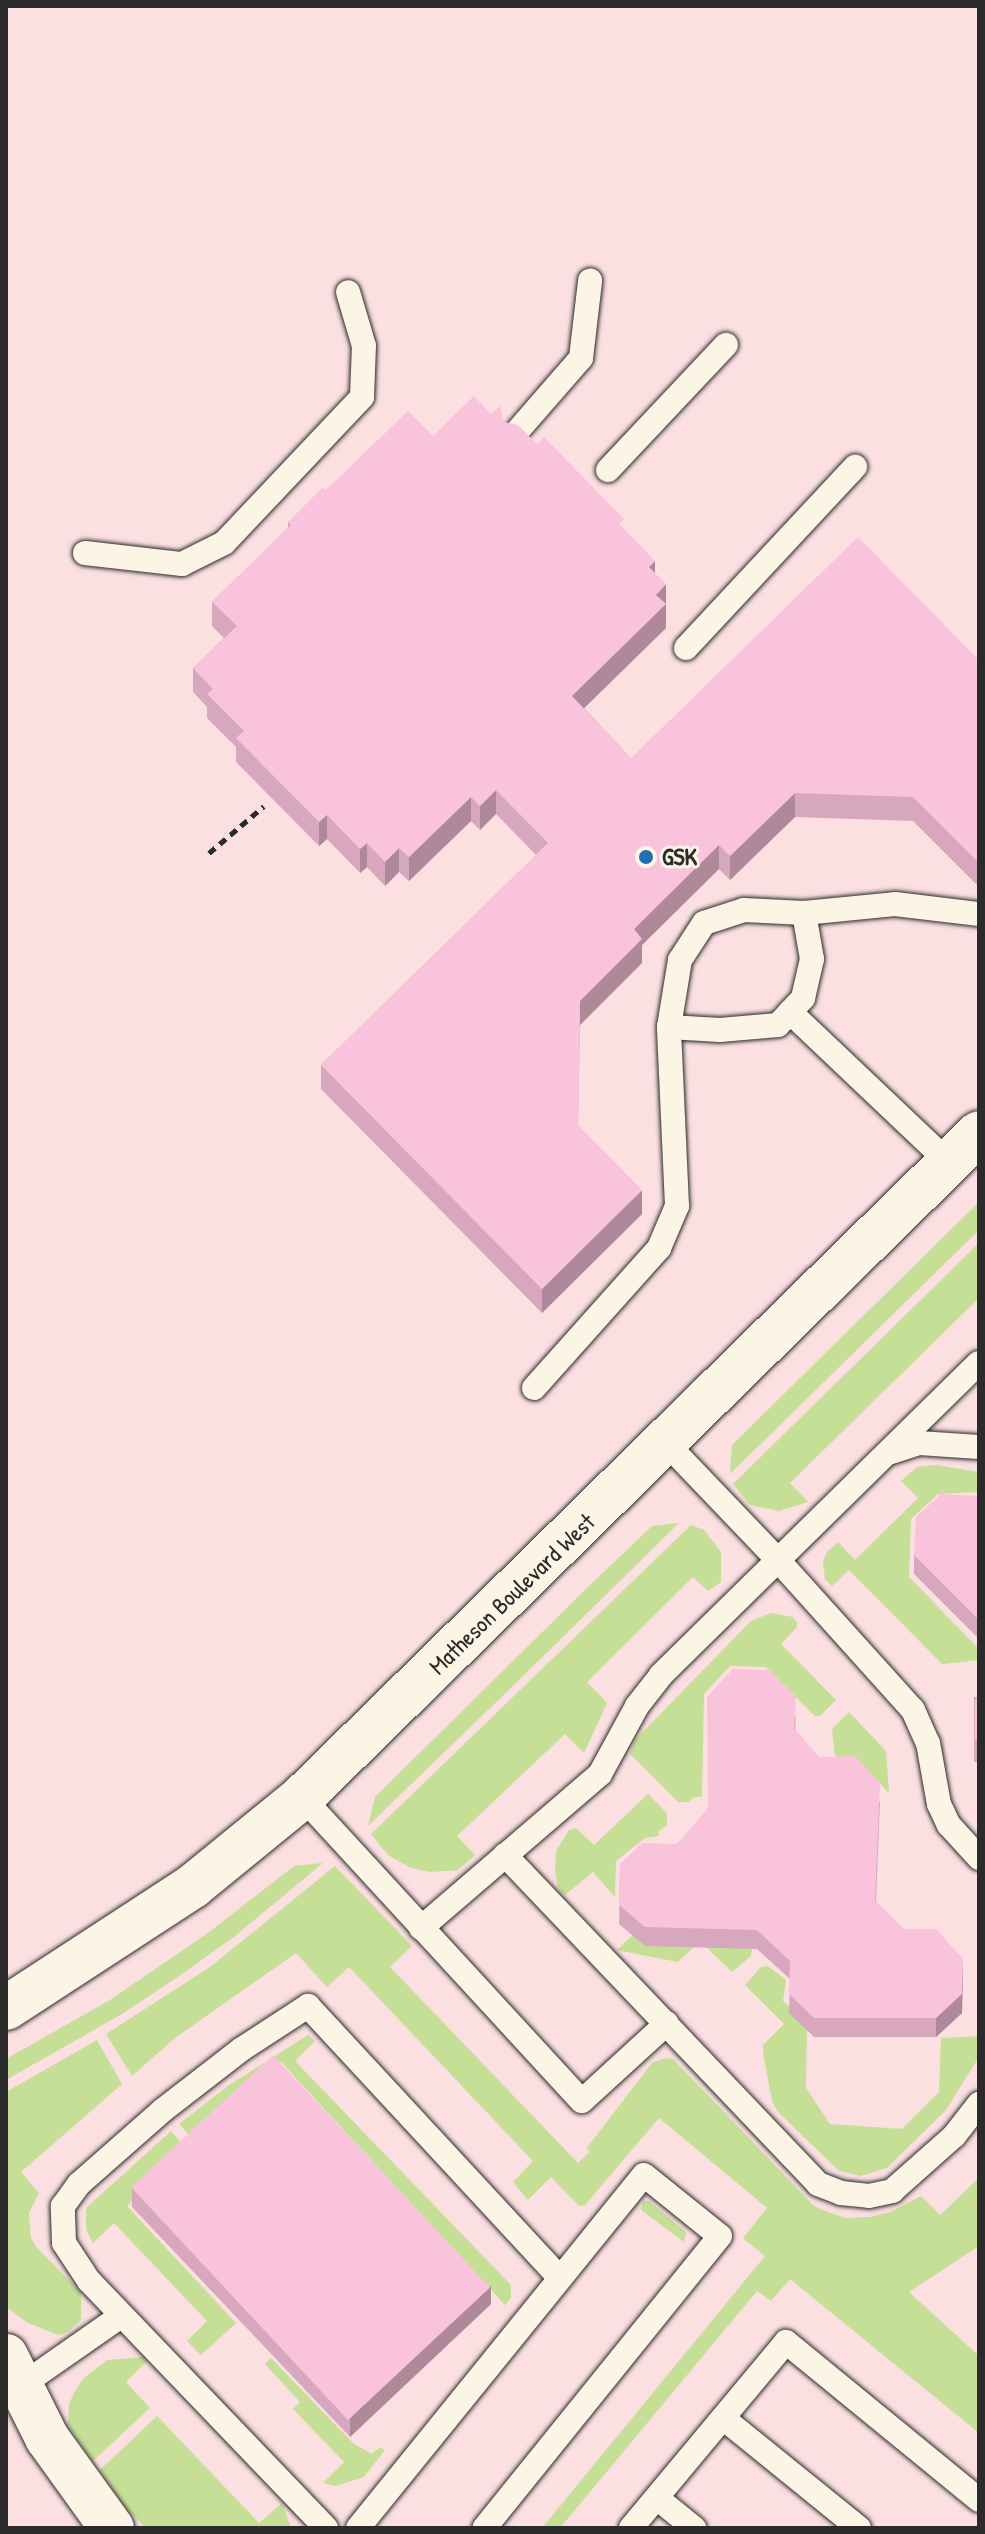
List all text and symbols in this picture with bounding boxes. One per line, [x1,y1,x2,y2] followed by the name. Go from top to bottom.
[662,843,697,871] place label: GSK
[637,848,655,866] marker: GSK
[423,1508,601,1680] street label: Matheson Boulevard West

